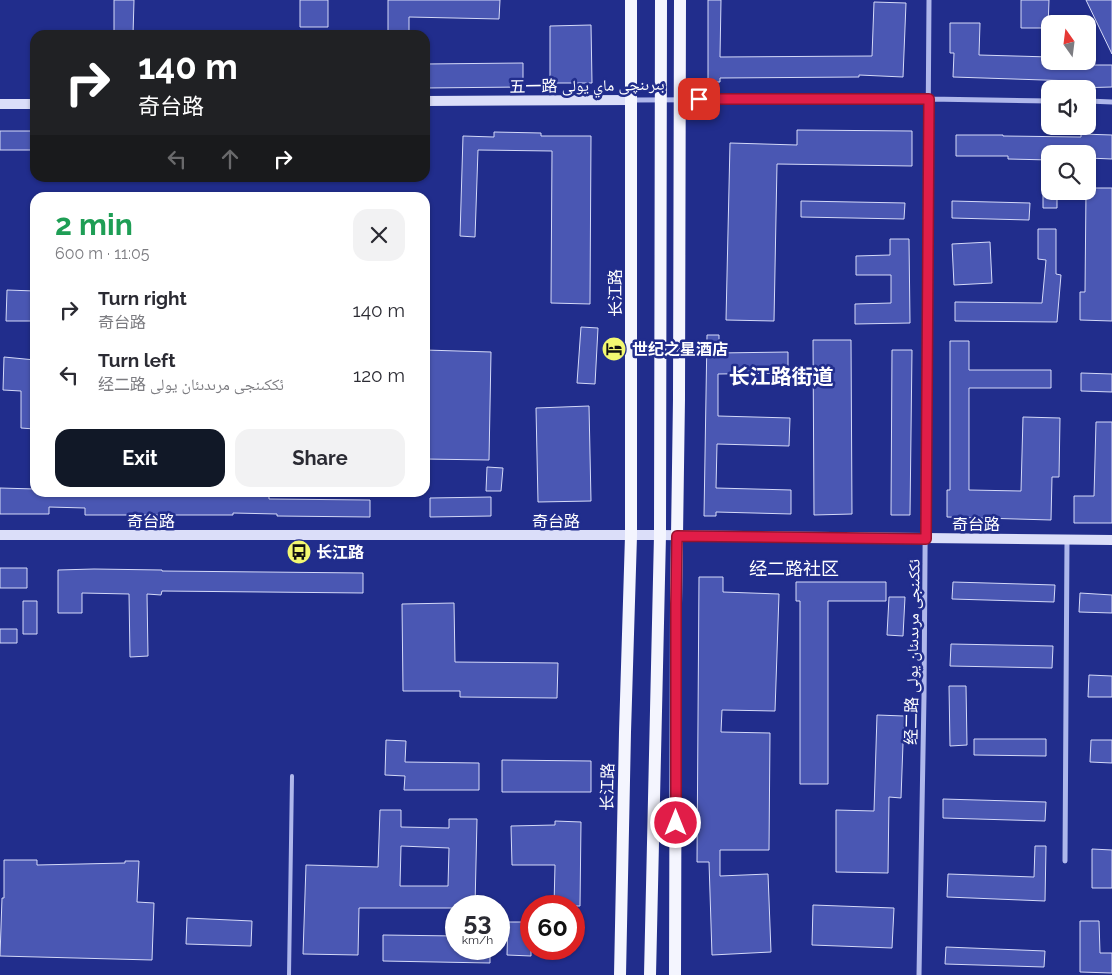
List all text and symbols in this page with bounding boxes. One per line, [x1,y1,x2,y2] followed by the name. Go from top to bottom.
[1041,15,1096,70] north arrow
[1041,15,1096,200] map controls
[138,46,238,87] text: 140 m
[55,50,120,115] icon: right
[509,75,665,99] street label: 五一路 بىرىنچى ماي يولى
[678,78,720,120] pin
[1041,80,1096,135] button: sound
[685,85,713,113] icon: arrive
[138,93,204,119] text: 奇台路
[163,145,191,173] icon: left
[216,145,244,173] icon: ahead
[269,145,297,173] icon: right
[1041,145,1096,200] button: search
[55,207,133,242] text: 2 min
[353,209,405,261] button: close
[55,244,149,263] text: 600 m · 11:05
[606,269,625,317] street label: 长江路
[98,287,187,309] text: Turn right
[55,296,83,324] icon: right
[353,299,405,321] text: 140 m
[98,313,146,332] text: 奇台路
[601,336,627,362] hotel icon: 世纪之星酒店
[632,340,728,359] place label: 世纪之星酒店
[98,349,175,371] text: Turn left
[55,361,83,389] icon: left
[353,364,405,386] text: 120 m
[729,364,834,389] district label: 长江路街道
[98,375,284,394] text: 经二路 ئككىنجى مرىدىئان يولى
[55,429,225,487] button: Exit
[235,429,405,487] button: Share
[127,512,175,531] street label: 奇台路
[532,512,580,531] street label: 奇台路
[952,515,1000,534] street label: 奇台路
[286,539,312,565] bus stop icon: 长江路
[316,543,364,562] place label: 长江路
[749,558,839,579] district label: 经二路社区
[901,559,925,745] street label: 经二路 ئككىنجى مرىدىئان يولى
[598,763,617,811] street label: 长江路
[649,796,701,848] position arrow
[520,895,585,960] speed limit sign: 60
[464,906,491,936] text: 53
[462,933,493,947] text: km/h

